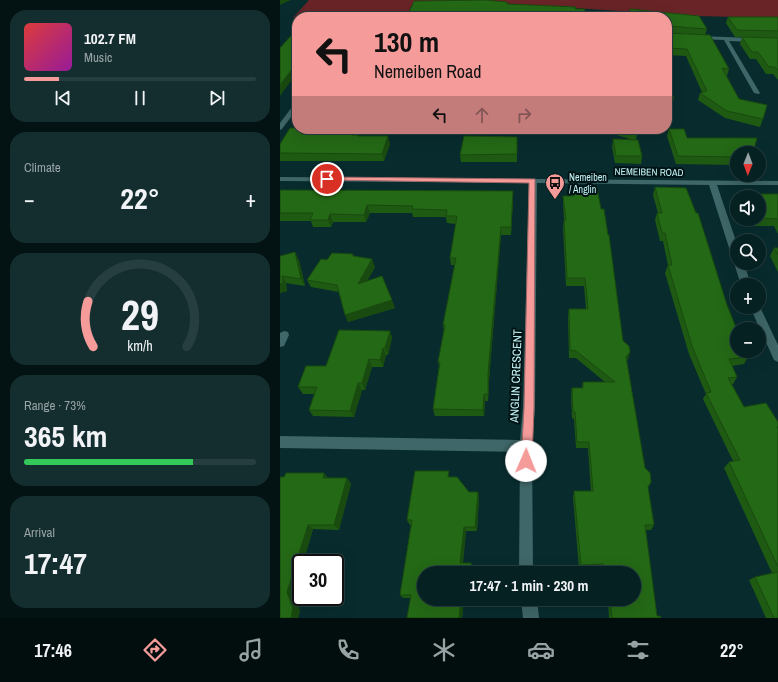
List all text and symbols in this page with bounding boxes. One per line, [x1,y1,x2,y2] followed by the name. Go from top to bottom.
[374,23,439,61] text: 130 m
[84,28,136,49] text: 102.7 FM
[308,28,360,80] icon: left
[84,49,112,66] text: Music
[374,59,481,84] text: Nemeiben Road
[52,87,74,109] icon: previous
[129,87,151,109] icon: pause
[206,87,228,109] icon: next
[429,104,451,126] icon: left
[471,104,493,126] icon: ahead
[513,104,535,126] icon: right
[730,146,766,182] north arrow
[730,146,766,358] map controls
[24,159,61,176] text: Climate
[310,162,344,196] pin
[614,165,684,179] street label: NEMEIBEN ROAD
[316,168,338,190] icon: arrive
[569,171,607,196] place label: Nemeiben / Anglin
[544,172,566,200] bus stop icon: Nemeiben / Anglin
[120,178,160,218] text: 22°
[24,184,35,214] text: −
[245,184,256,214] text: +
[730,190,766,226] button: sound
[730,234,766,270] button: search
[730,278,766,314] button: +
[121,287,159,343] text: 29
[730,322,766,358] button: −
[506,329,526,424] street label: ANGLIN CRESCENT
[127,336,153,355] text: km/h
[24,397,86,414] text: Range · 73%
[24,416,107,456] text: 365 km
[505,440,547,482] position arrow
[24,524,55,541] text: Arrival
[24,543,87,583] text: 17:47
[292,554,344,606] speed limit sign: 30
[470,575,588,596] text: 17:47 · 1 min · 230 m
[141,636,169,664] icon: directions
[237,636,265,664] icon: music
[334,636,362,664] icon: phone
[430,636,458,664] icon: climate
[527,636,555,664] icon: car
[624,636,652,664] icon: filters
[34,638,72,663] text: 17:46
[720,638,744,663] text: 22°

